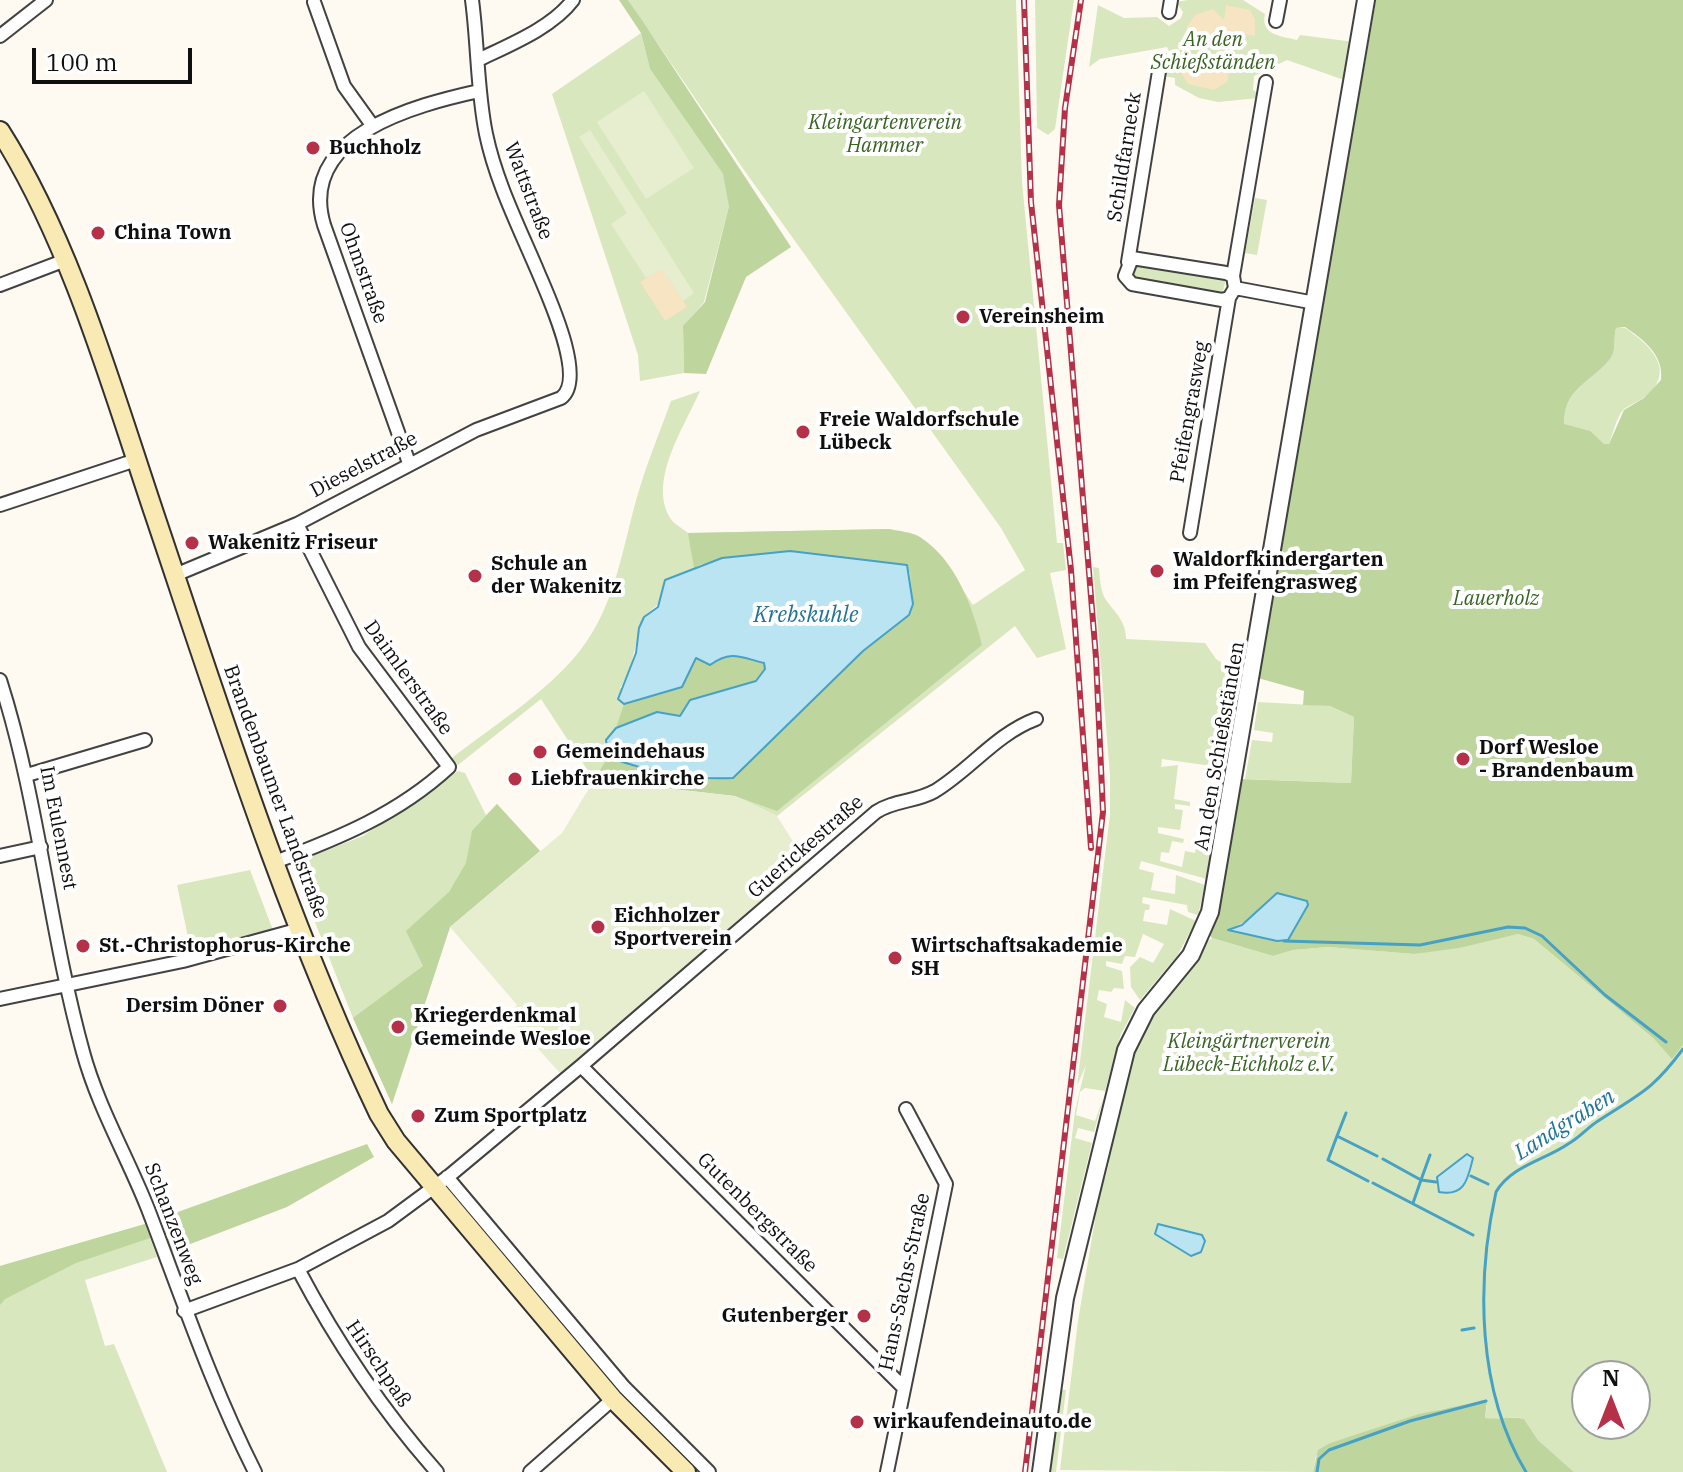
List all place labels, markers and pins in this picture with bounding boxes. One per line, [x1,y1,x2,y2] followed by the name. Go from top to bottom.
[329,136,421,160] place label: Buchholz
[304,139,322,157] marker: Buchholz
[114,221,231,245] place label: China Town
[89,224,107,242] marker: China Town
[979,305,1105,329] place label: Vereinsheim
[954,308,972,326] marker: Vereinsheim
[819,408,1019,455] place label: Freie Waldorfschule Lübeck
[794,423,812,441] marker: Freie Waldorfschule Lübeck
[208,531,378,555] place label: Wakenitz Friseur
[183,534,201,552] marker: Wakenitz Friseur
[1173,548,1384,595] place label: Waldorfkindergarten im Pfeifengrasweg
[491,552,622,599] place label: Schule an der Wakenitz
[1148,562,1166,580] marker: Waldorfkindergarten im Pfeifengrasweg
[466,567,484,585] marker: Schule an der Wakenitz
[1479,736,1634,783] place label: Dorf Wesloe - Brandenbaum
[556,740,705,764] place label: Gemeindehaus
[531,743,549,761] marker: Gemeindehaus
[1454,750,1472,768] marker: Dorf Wesloe - Brandenbaum
[531,767,704,791] place label: Liebfrauenkirche
[506,770,524,788] marker: Liebfrauenkirche
[614,904,732,951] place label: Eichholzer Sportverein
[589,918,607,936] marker: Eichholzer Sportverein
[99,934,351,958] place label: St.-Christophorus-Kirche
[911,934,1123,981] place label: Wirtschaftsakademie SH
[74,937,92,955] marker: St.-Christophorus-Kirche
[886,949,904,967] marker: Wirtschaftsakademie SH
[126,994,264,1018] place label: Dersim Döner
[271,997,289,1015] marker: Dersim Döner
[414,1004,591,1051] place label: Kriegerdenkmal Gemeinde Wesloe
[389,1018,407,1036] marker: Kriegerdenkmal Gemeinde Wesloe
[434,1104,587,1128] place label: Zum Sportplatz
[409,1107,427,1125] marker: Zum Sportplatz
[721,1304,848,1328] place label: Gutenberger
[855,1307,873,1325] marker: Gutenberger
[873,1410,1092,1434] place label: wirkaufendeinauto.de
[848,1413,866,1431] marker: wirkaufendeinauto.de

